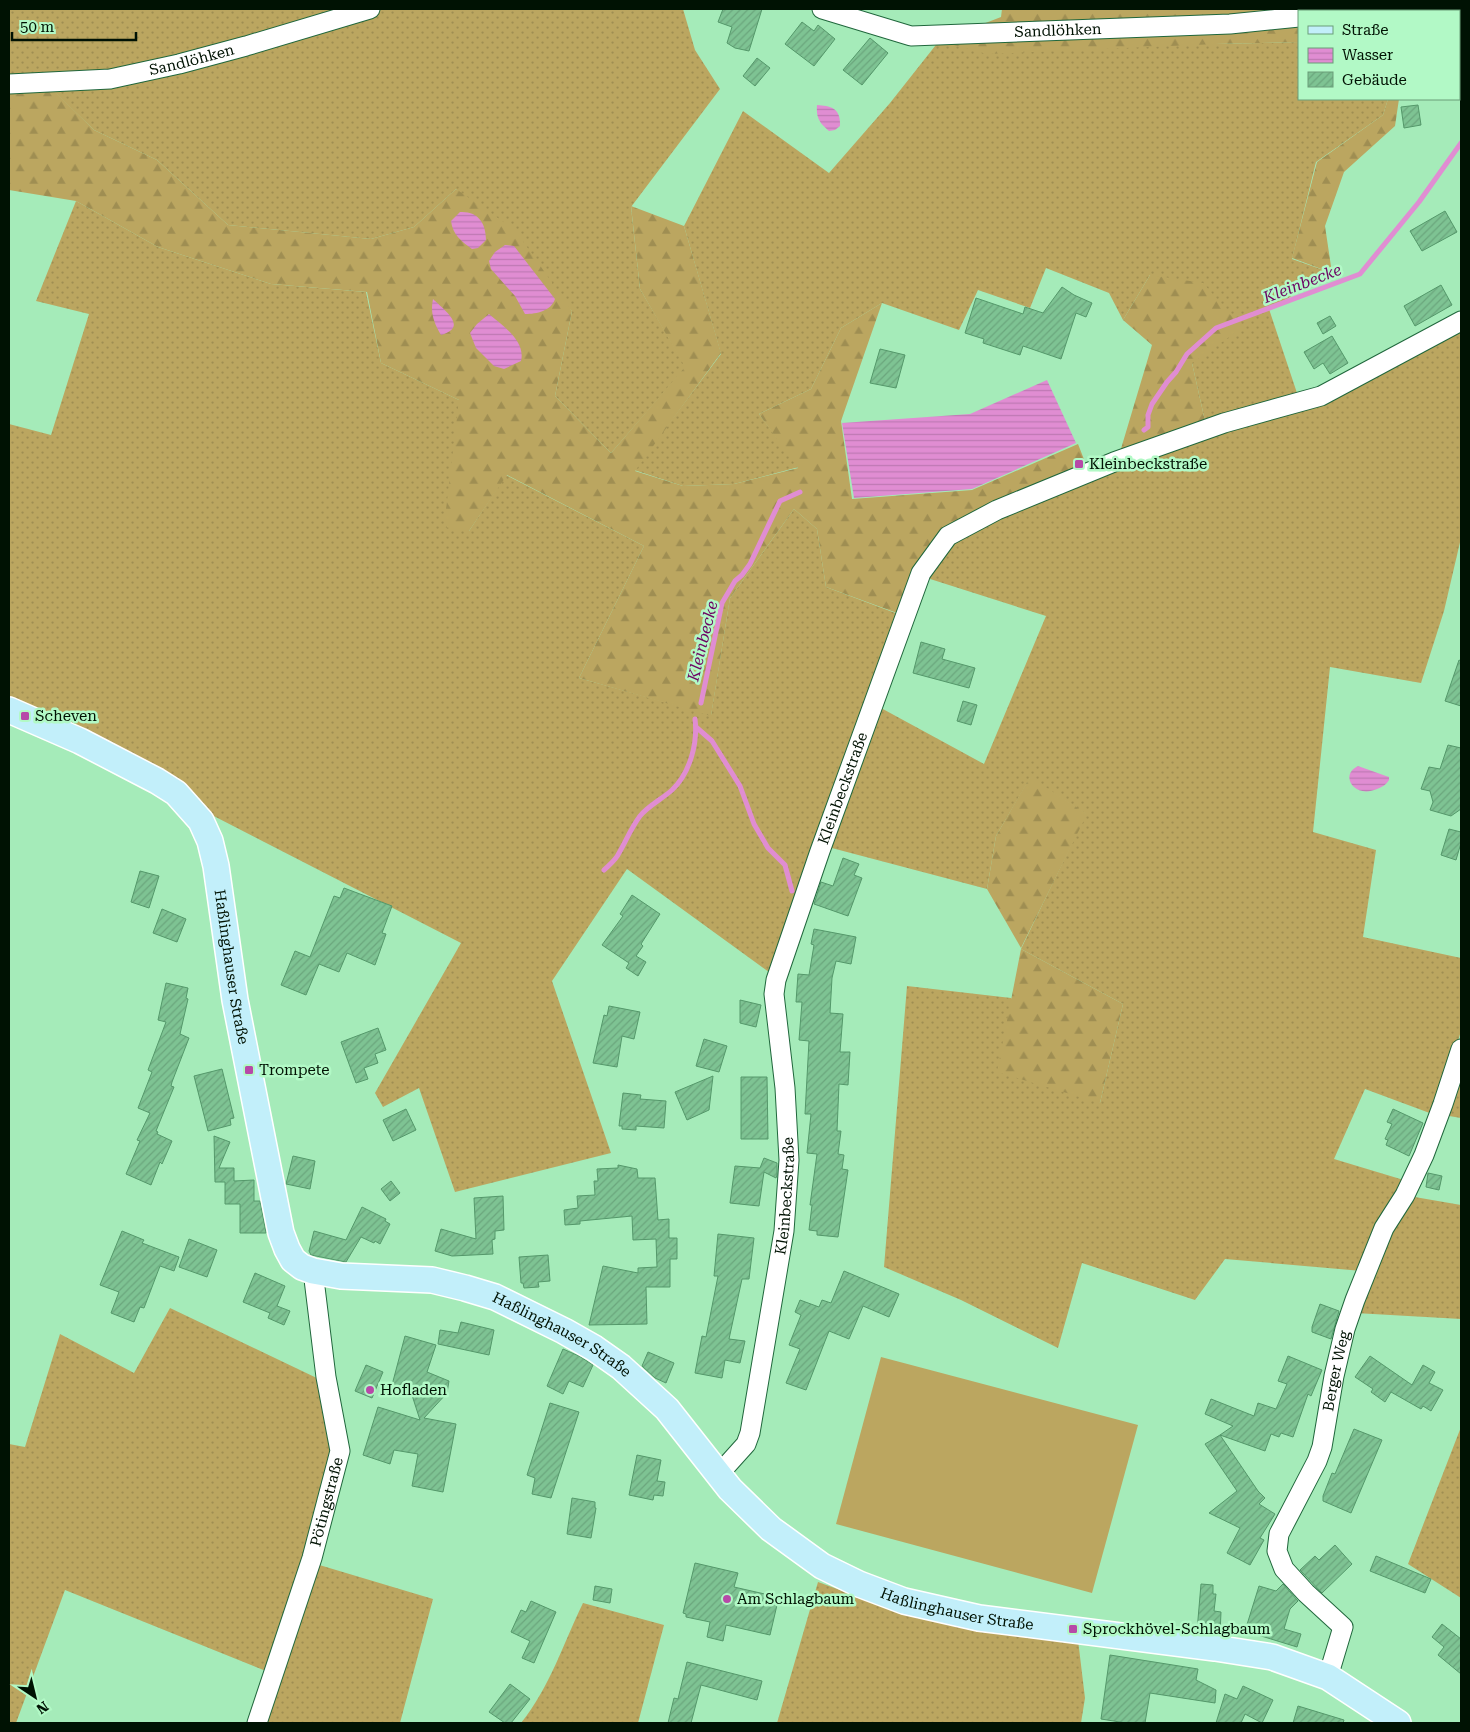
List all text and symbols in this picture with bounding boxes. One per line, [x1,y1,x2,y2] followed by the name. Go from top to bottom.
[12,10,136,42] scale bar
[1298,10,1460,100] legend
[20,18,55,36] text: 50 m
[1014,20,1102,41] street label: Sandlöhken
[1342,21,1389,39] text: Straße
[147,40,237,79] street label: Sandlöhken
[1342,46,1393,64] text: Wasser
[1342,71,1407,89] text: Gebäude
[1260,260,1344,307] water label: Kleinbecke
[1089,455,1207,473] place label: Kleinbeckstraße
[1073,458,1085,470] marker: Kleinbeckstraße
[683,599,722,684] water label: Kleinbecke
[35,707,97,725] place label: Scheven
[19,710,31,722] marker: Scheven
[814,730,871,847] street label: Kleinbeckstraße
[210,888,253,1046] street label: Haßlinghauser Straße
[259,1061,330,1079] place label: Trompete
[243,1064,255,1076] marker: Trompete
[771,1136,798,1256] street label: Kleinbeckstraße
[490,1288,635,1381] street label: Haßlinghauser Straße
[1319,1328,1353,1413] street label: Berger Weg
[380,1381,447,1399] place label: Hofladen
[364,1384,376,1396] marker: Hofladen
[306,1455,347,1548] street label: Pötingstraße
[878,1584,1035,1634] street label: Haßlinghauser Straße
[737,1590,855,1608] place label: Am Schlagbaum
[721,1593,733,1605] marker: Am Schlagbaum
[1083,1620,1271,1638] place label: Sprockhövel-Schlagbaum
[1067,1623,1079,1635] marker: Sprockhövel-Schlagbaum
[10,1672,60,1722] north arrow
[33,1698,51,1717] text: N

